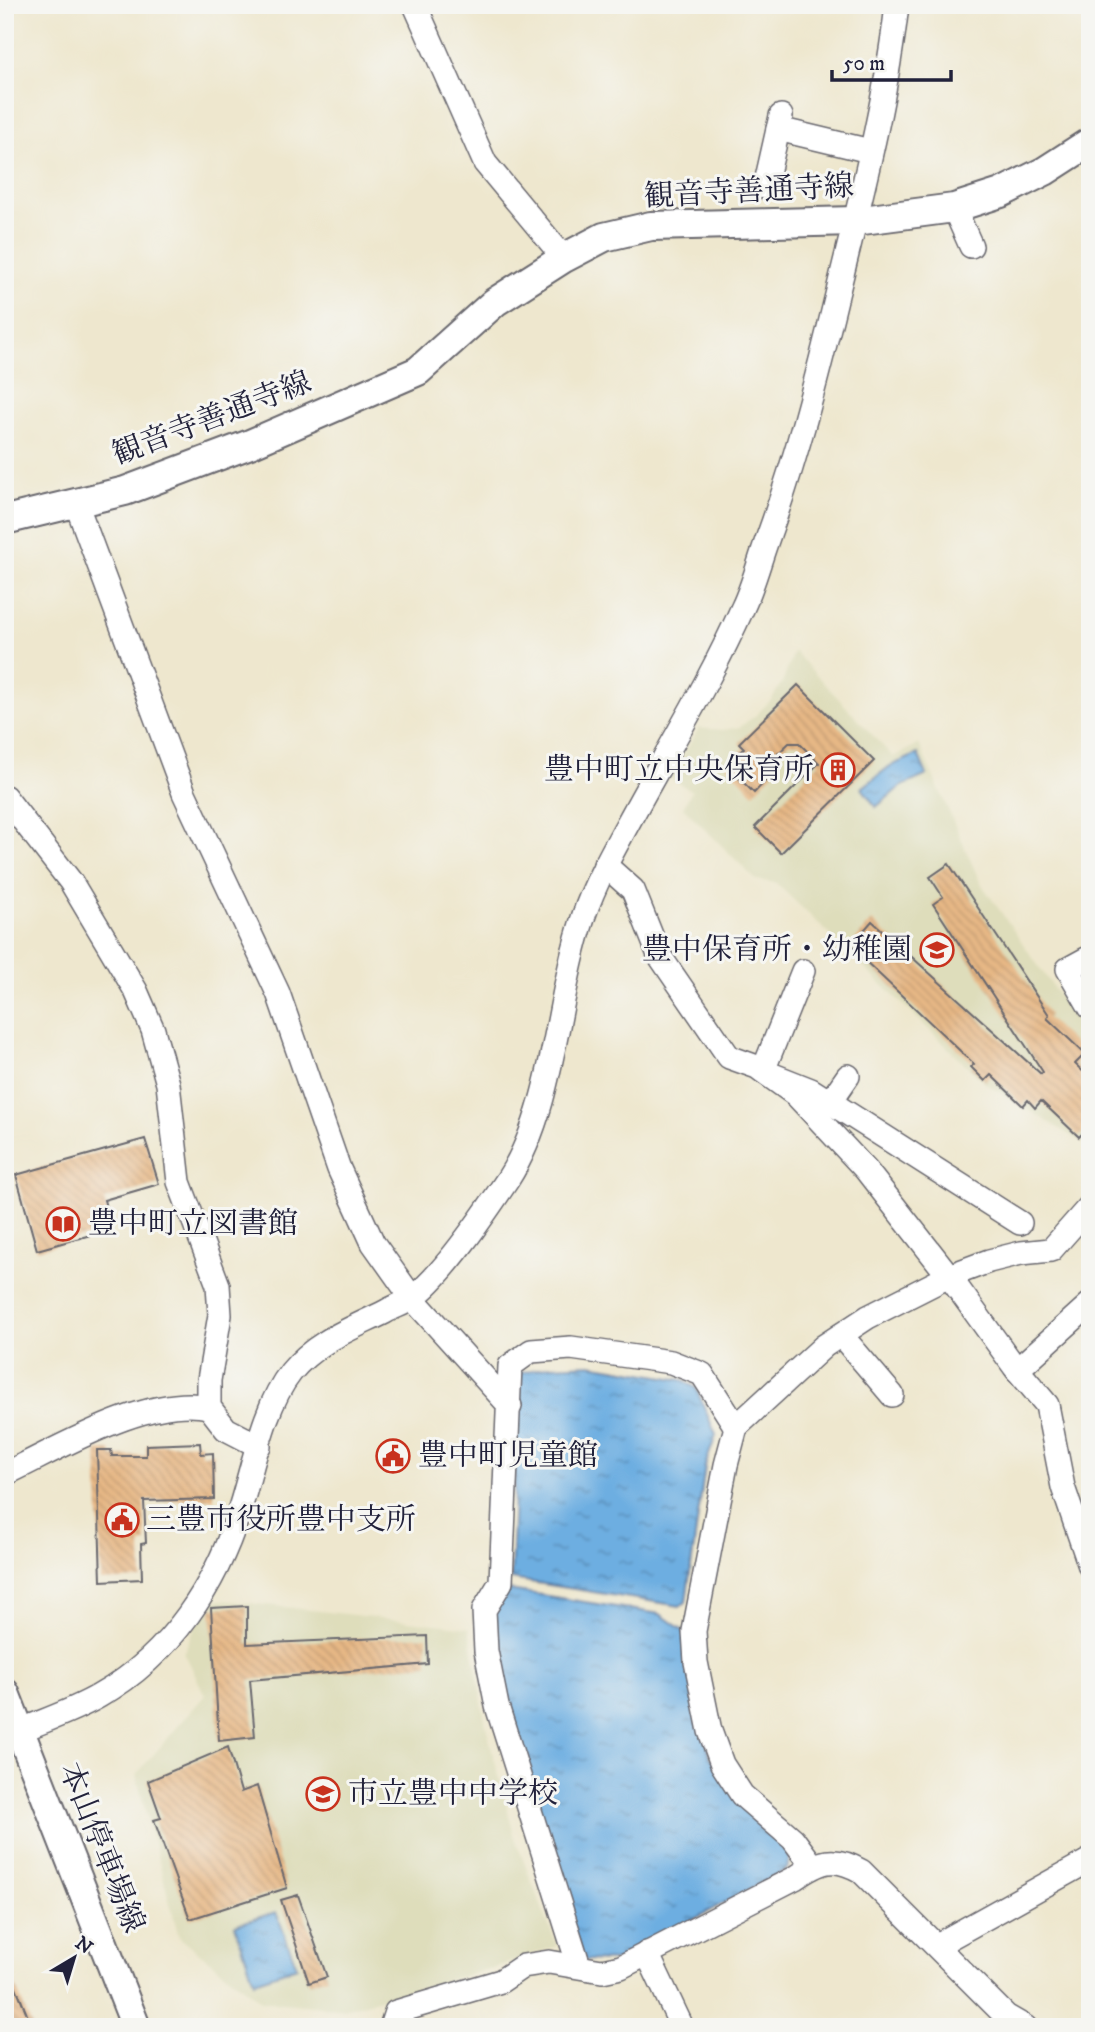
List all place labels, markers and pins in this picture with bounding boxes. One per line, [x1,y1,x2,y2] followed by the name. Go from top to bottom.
[819,751,857,789] building icon: 豊中町立中央保育所
[544,752,814,789] place label: 豊中町立中央保育所
[918,931,956,969] school or university icon: 豊中保育所・幼稚園
[642,932,912,969] place label: 豊中保育所・幼稚園
[44,1205,82,1243] library icon: 豊中町立図書館
[88,1206,298,1243] place label: 豊中町立図書館
[374,1437,412,1475] public building icon: 豊中町児童館
[418,1438,598,1475] place label: 豊中町児童館
[103,1501,141,1539] public building icon: 三豊市役所豊中支所
[146,1502,416,1539] place label: 三豊市役所豊中支所
[304,1775,342,1813] school or university icon: 市立豊中中学校
[348,1776,558,1813] place label: 市立豊中中学校

